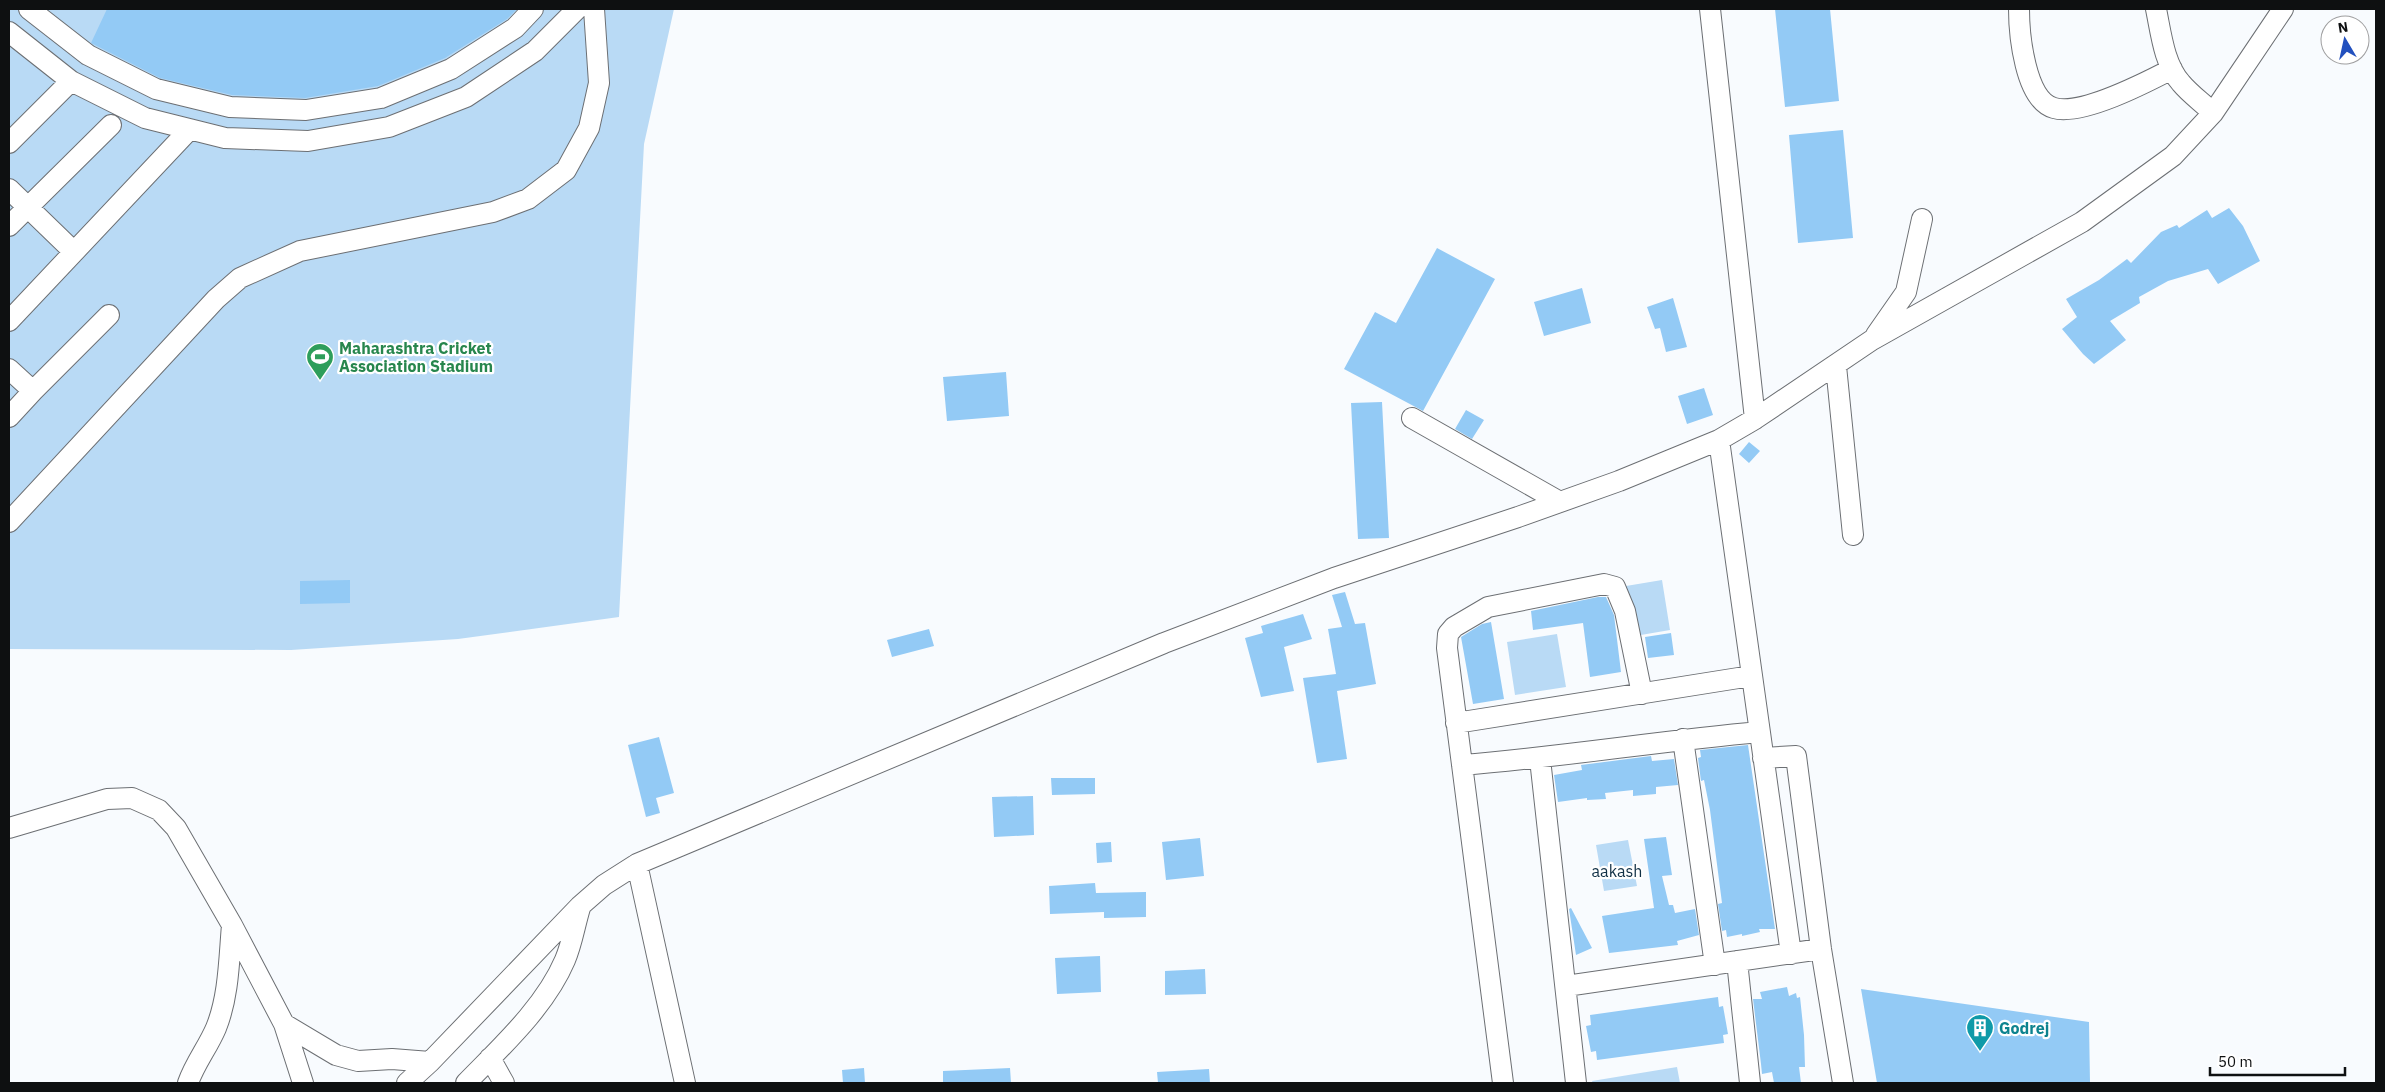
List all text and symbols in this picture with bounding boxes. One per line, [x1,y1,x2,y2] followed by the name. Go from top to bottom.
[2320,15,2370,65] north arrow
[2337,17,2349,37] text: N
[339,338,493,376] place label: Maharashtra Cricket Association Stadium
[305,342,335,381] sports icon: Maharashtra Cricket Association Stadium
[1592,861,1642,881] park label: aakash
[1965,1013,1995,1052] building icon: Godrej
[1999,1018,2049,1038] place label: Godrej
[2210,1044,2345,1076] scale bar
[2218,1052,2253,1071] text: 50 m

